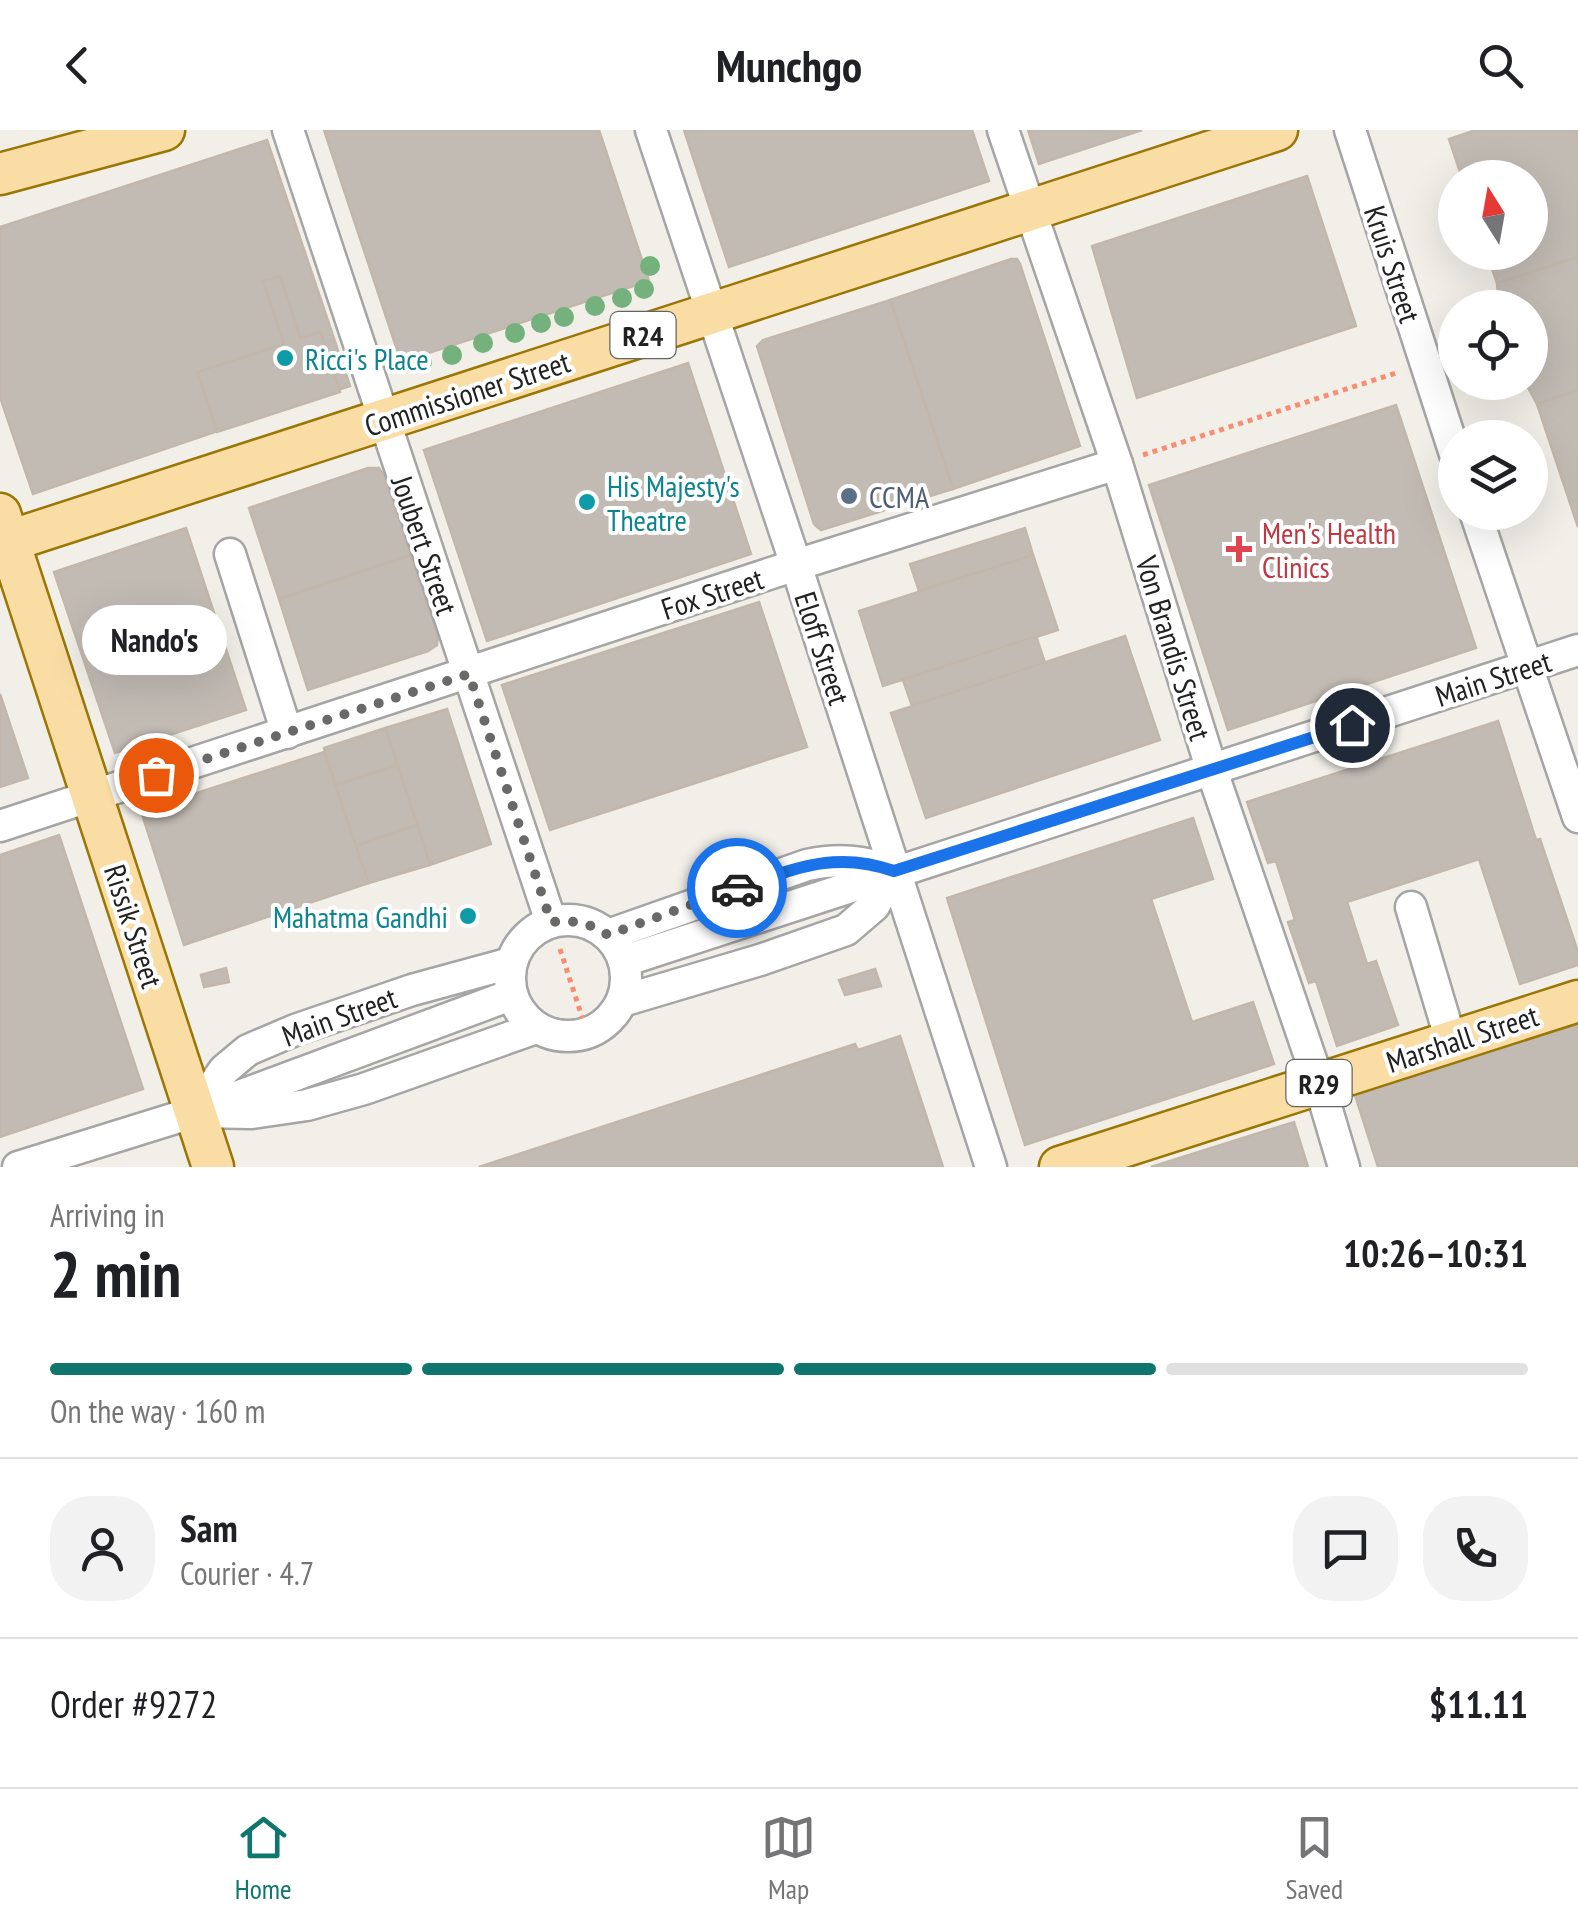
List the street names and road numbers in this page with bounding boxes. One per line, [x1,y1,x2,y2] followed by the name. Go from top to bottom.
[1356,201,1430,328] street label: Kruis Street
[610,312,676,358] road number: R24
[359,341,575,445] street label: Commissioner Street
[383,469,467,620] street label: Joubert Street
[1127,550,1221,746] street label: Von Brandis Street
[656,558,769,628] street label: Fox Street
[786,587,860,710] street label: Eloff Street
[1430,641,1556,715] street label: Main Street
[96,860,172,993] street label: Rissik Street
[276,977,402,1055] street label: Main Street
[1381,995,1543,1081] street label: Marshall Street
[1286,1060,1352,1106] road number: R29

